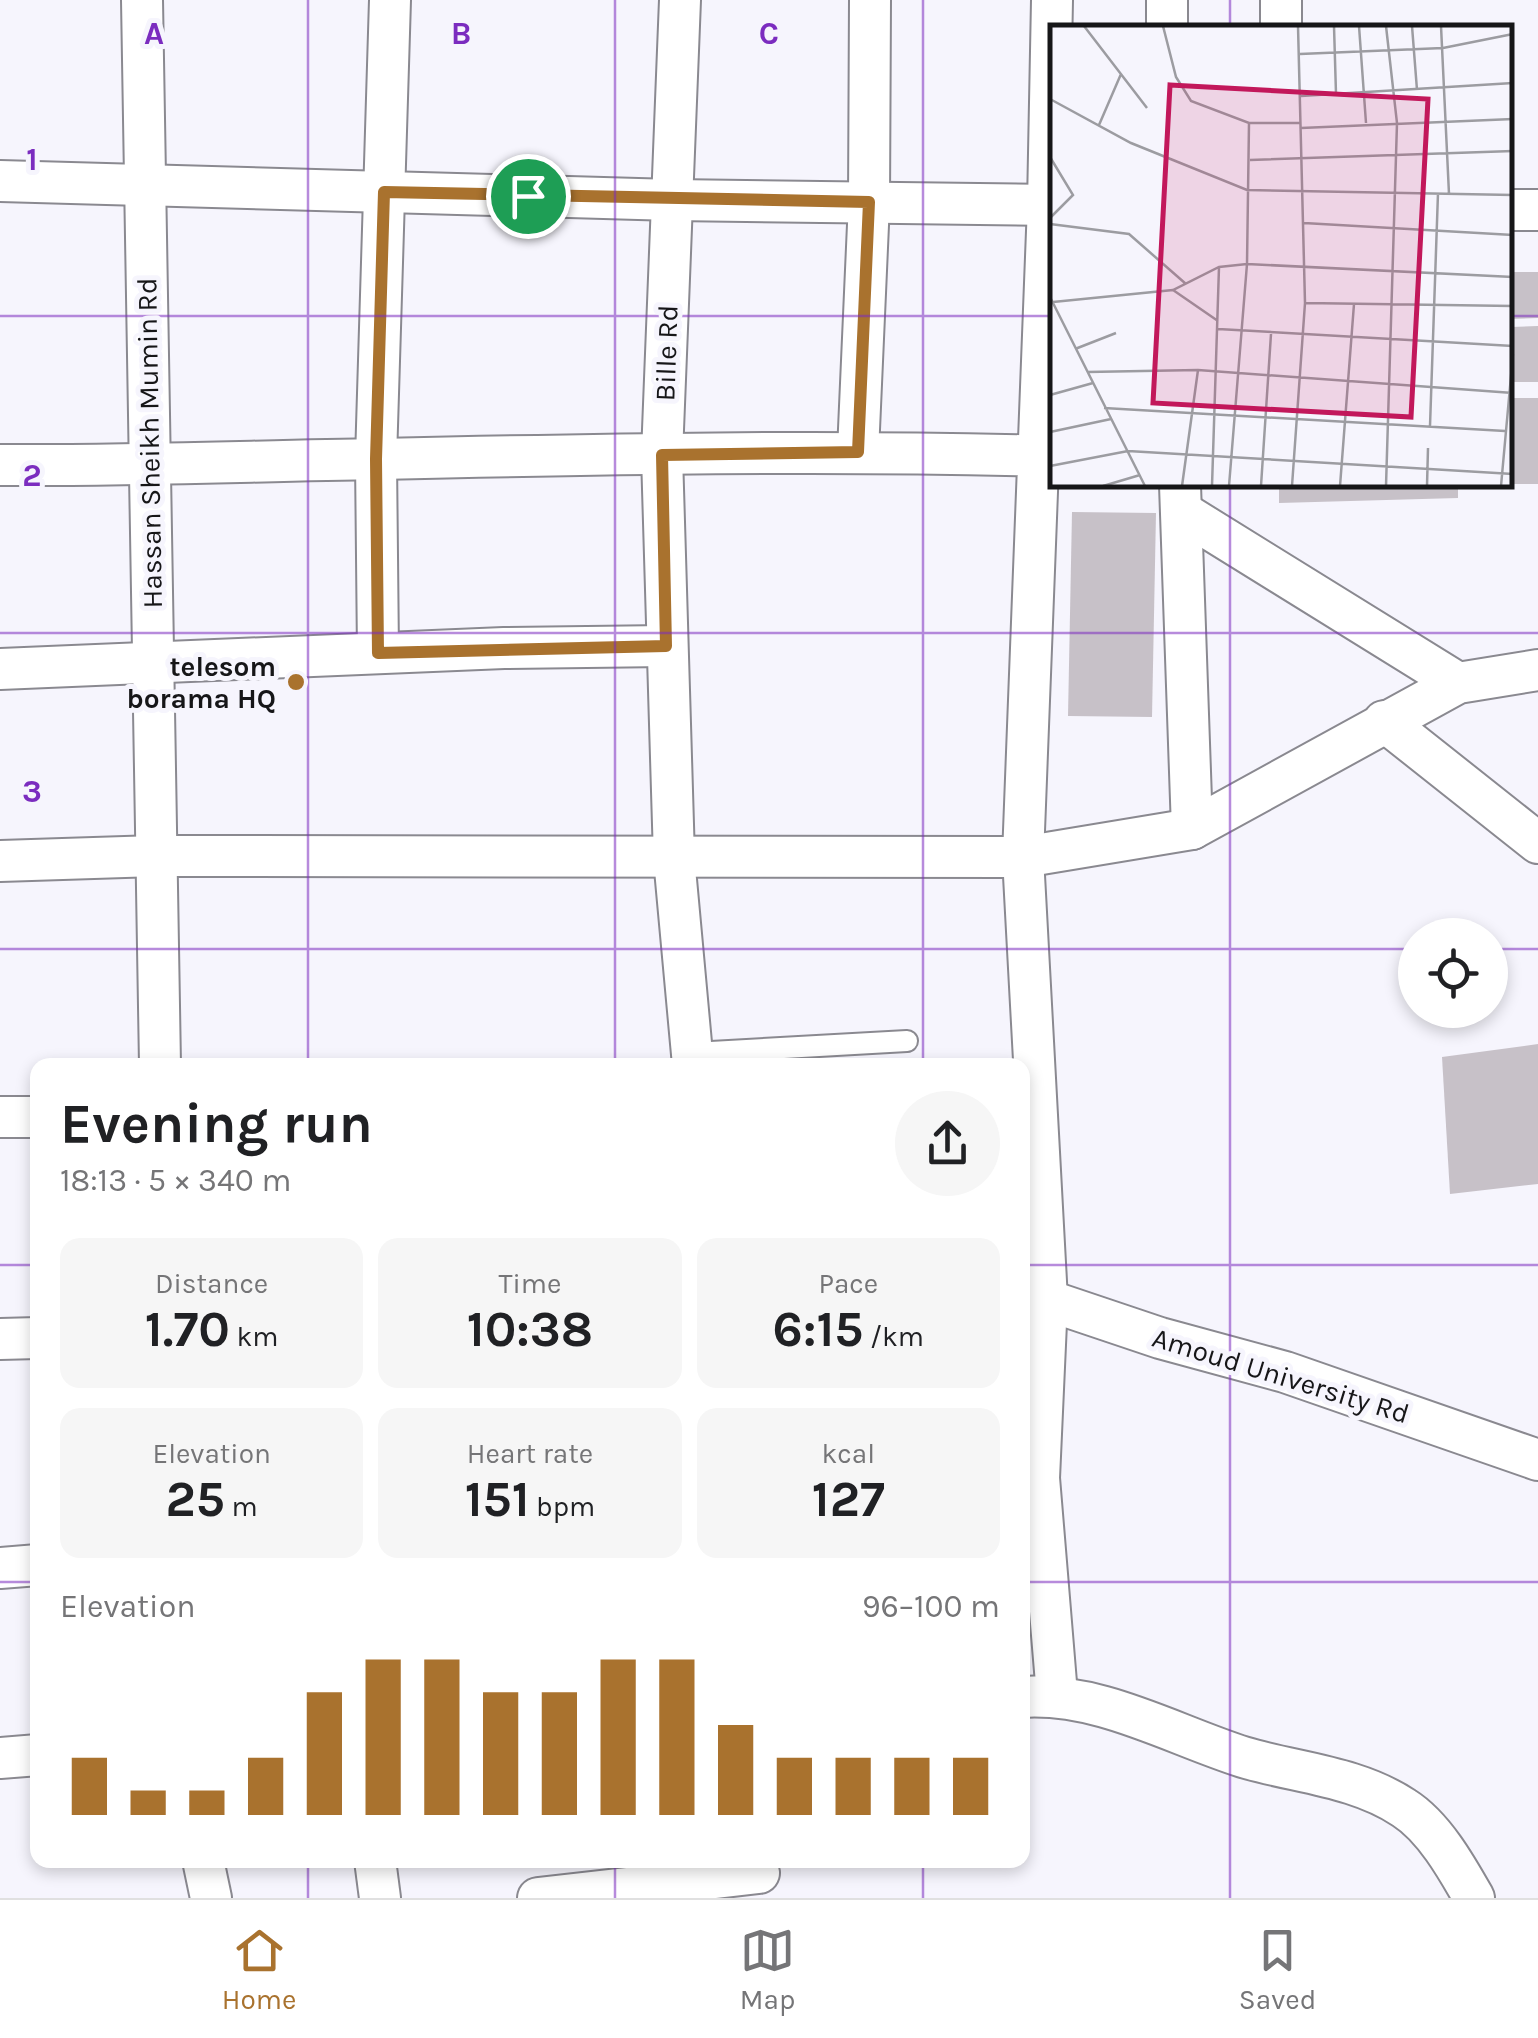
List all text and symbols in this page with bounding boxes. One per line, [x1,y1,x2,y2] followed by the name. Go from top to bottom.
[144,15,164,52] text: A
[451,15,471,52] text: B
[759,15,779,52] text: C
[1050,25,1513,488] inset map
[26,141,38,178] text: 1
[486,154,571,239] pin
[501,169,556,224] icon: arrive
[130,277,169,609] street label: Hassan Sheikh Mumin Rd
[648,304,685,402] street label: Bille Rd
[22,457,42,494] text: 2
[127,650,276,715] place label: telesom borama HQ
[285,671,307,693] marker: telesom borama HQ
[22,773,42,810] text: 3
[1398,918,1508,1028] map controls
[1398,918,1508,1028] button: locate
[895,1091,1000,1196] button: share
[60,1092,373,1156] text: Evening run
[60,1162,291,1199] text: 18:13 · 5 × 340 m
[155,1267,268,1300] text: Distance
[499,1267,561,1300] text: Time
[818,1267,878,1300] text: Pace
[145,1300,230,1359] text: 1.70
[467,1300,593,1359] text: 10:38
[773,1300,863,1359] text: 6:15
[230,1320,279,1353] text: km
[863,1320,924,1353] text: /km
[1148,1321,1413,1430] street label: Amoud University Rd
[152,1437,271,1470] text: Elevation
[467,1437,593,1470] text: Heart rate
[822,1437,875,1470] text: kcal
[166,1470,225,1529] text: 25
[465,1470,529,1529] text: 151
[812,1470,885,1529] text: 127
[225,1490,258,1523] text: m
[529,1490,595,1523] text: bpm
[60,1588,195,1625] text: Elevation
[862,1588,1000,1625] text: 96–100 m
[222,1923,296,2016] tab: Home
[740,1923,795,2016] tab: Map
[1239,1923,1316,2016] tab: Saved

